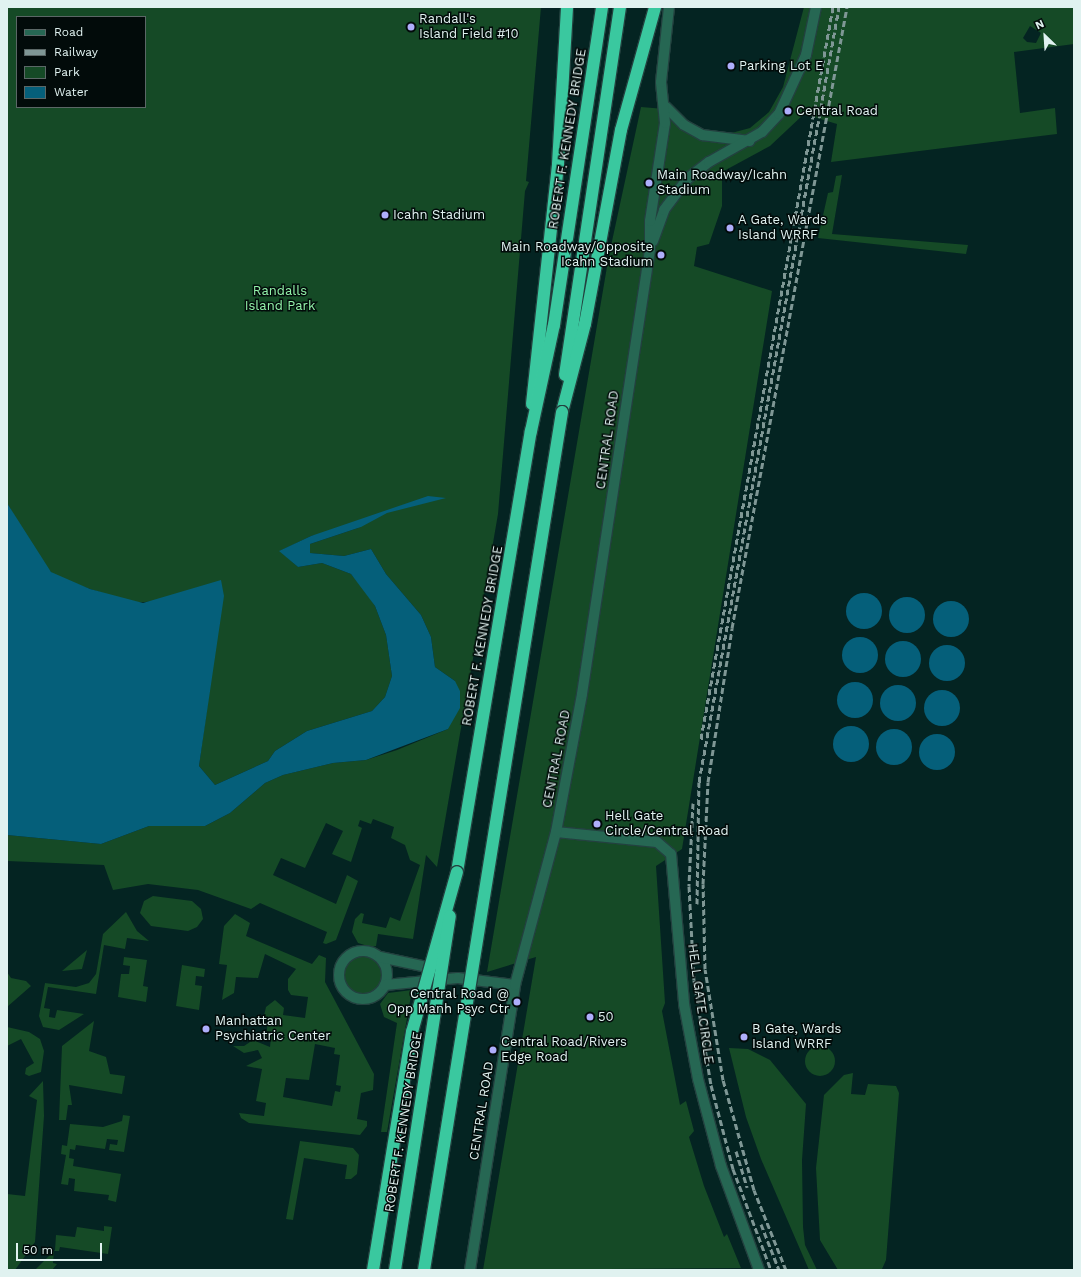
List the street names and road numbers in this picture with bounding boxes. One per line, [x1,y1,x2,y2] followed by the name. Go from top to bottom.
[546,47,590,231] street label: ROBERT F. KENNEDY BRIDGE
[593,389,623,491] street label: CENTRAL ROAD
[459,544,507,728] street label: ROBERT F. KENNEDY BRIDGE
[540,708,574,810] street label: CENTRAL ROAD
[684,943,716,1065] street label: HELL GATE CIRCLE
[382,1030,426,1214] street label: ROBERT F. KENNEDY BRIDGE
[466,1060,498,1162] street label: CENTRAL ROAD

